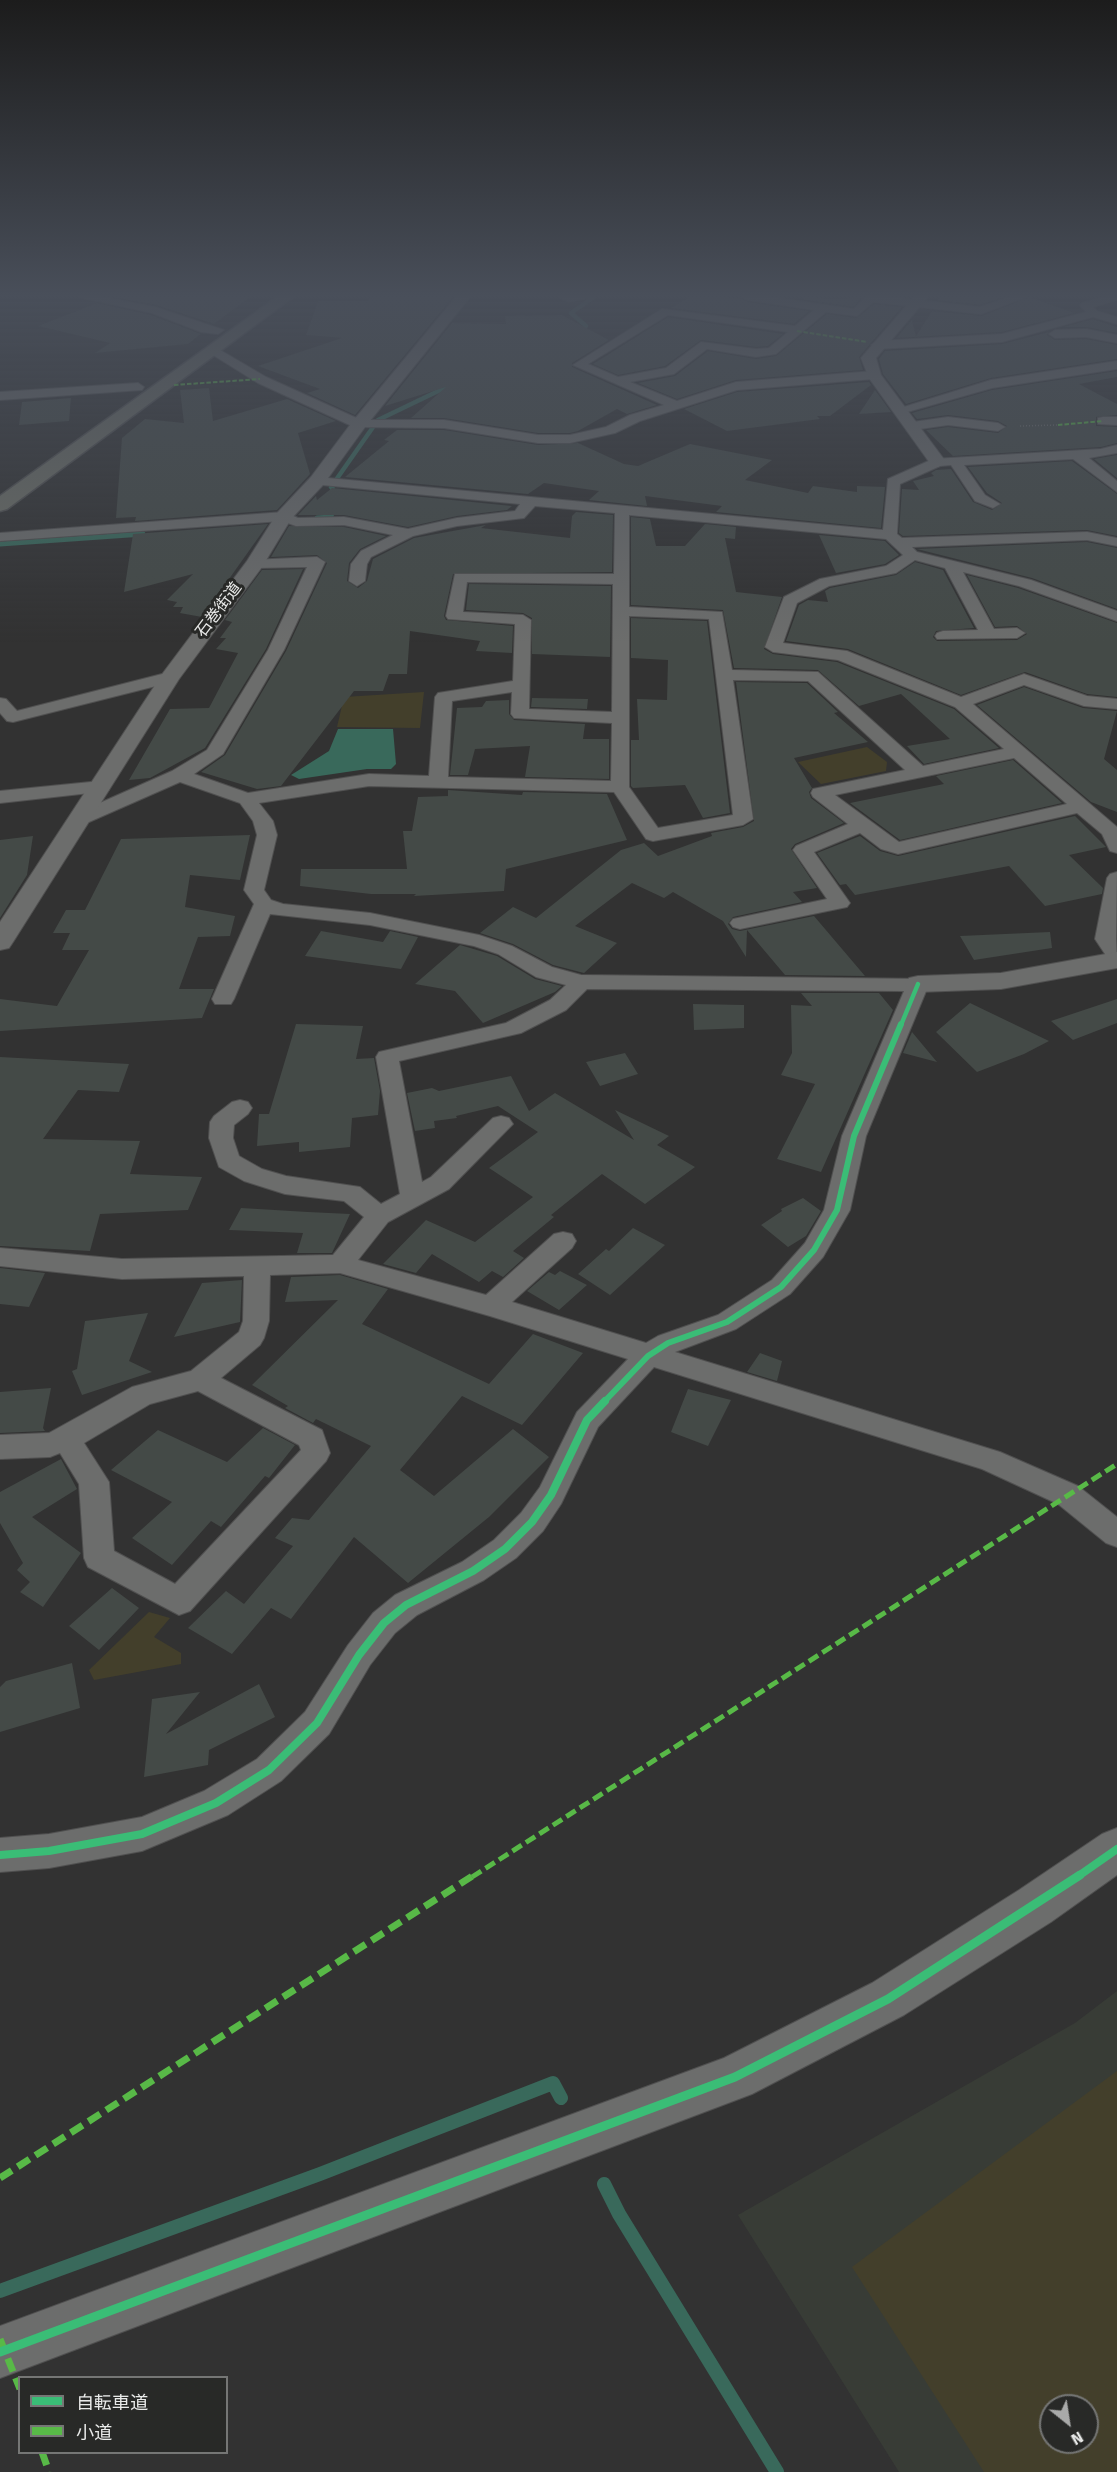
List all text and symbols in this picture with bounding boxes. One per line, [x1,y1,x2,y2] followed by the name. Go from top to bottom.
[192,579,246,641] street label: 石巻街道
[18,2376,228,2454] legend
[76,2392,148,2414] text: 自転車道
[1039,2394,1099,2454] north arrow
[76,2422,112,2444] text: 小道
[1068,2427,1087,2449] text: N

